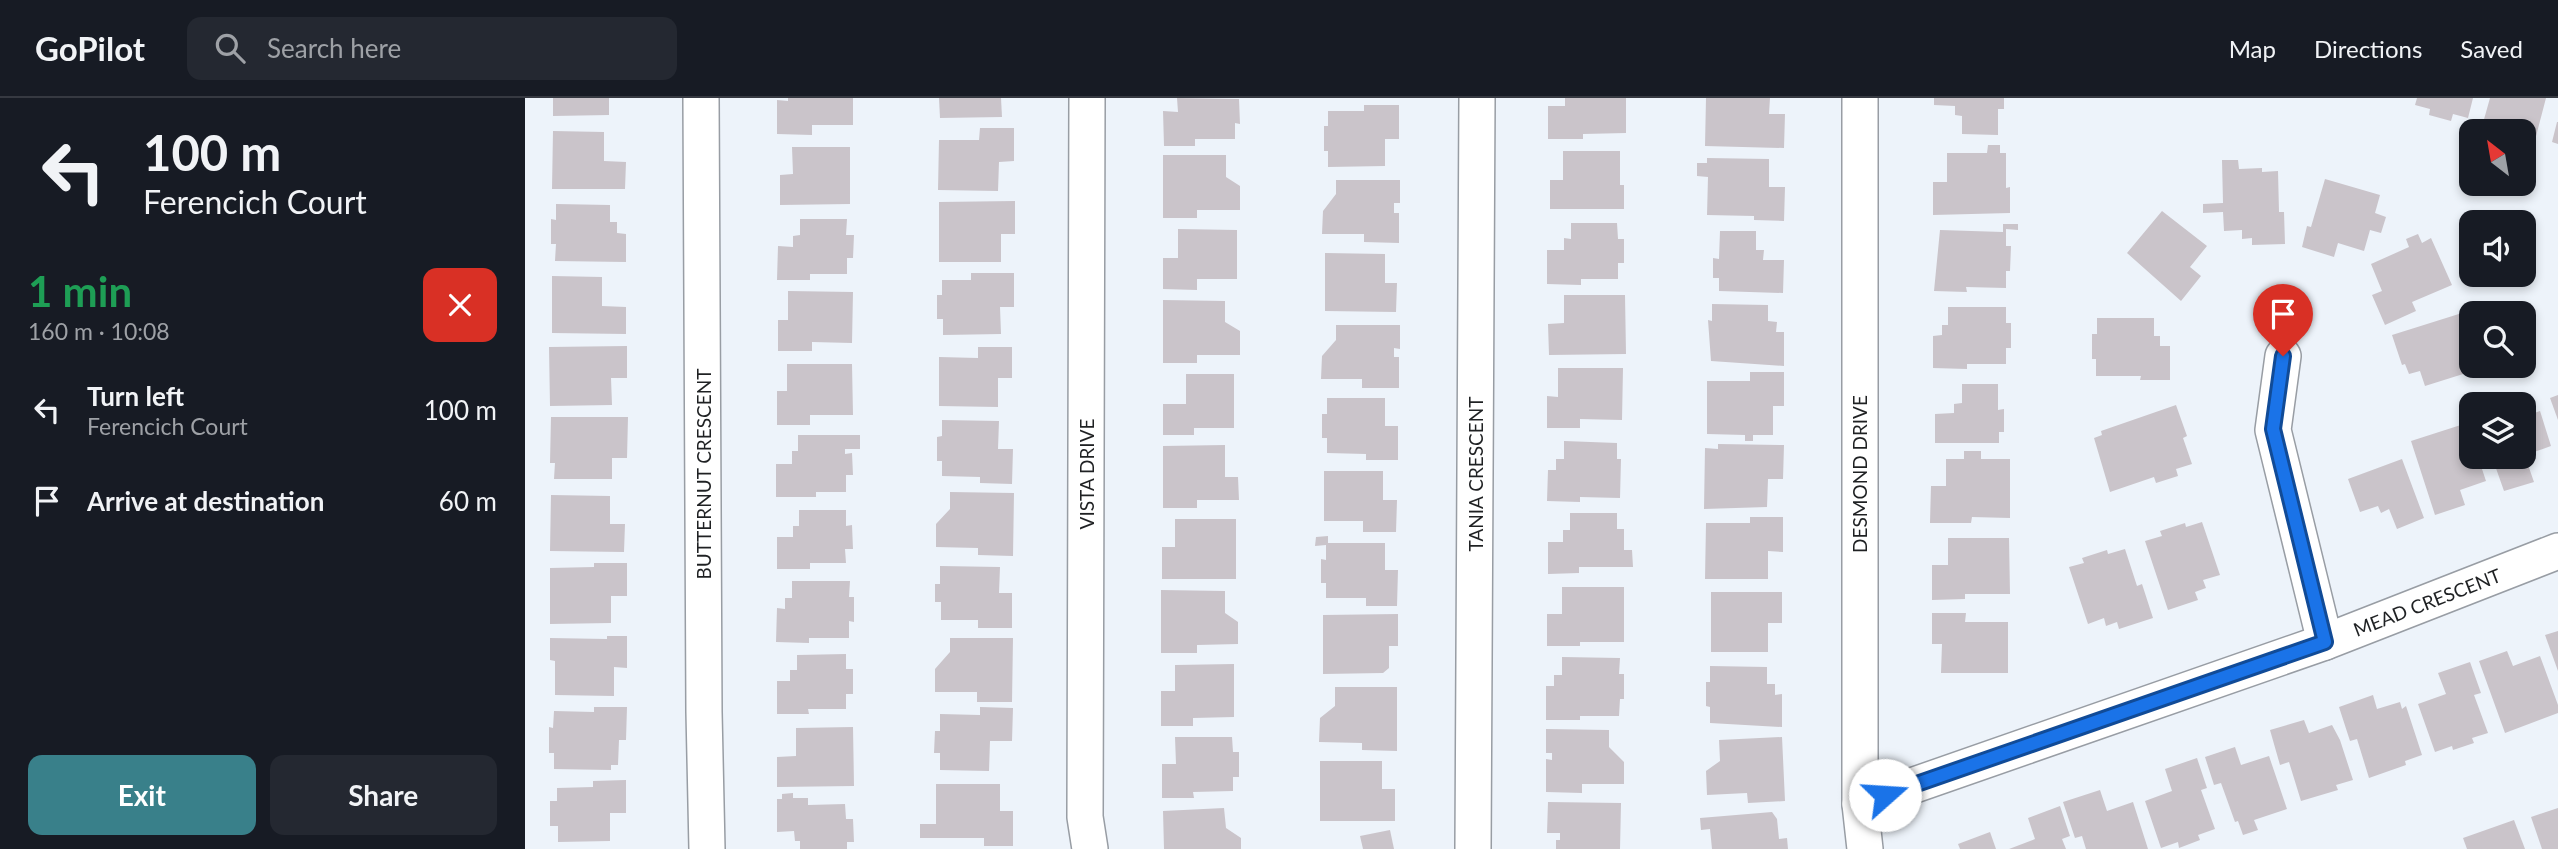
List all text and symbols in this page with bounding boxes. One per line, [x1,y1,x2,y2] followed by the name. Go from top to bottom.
[187,17,677,80] search box
[35,28,145,68] text: GoPilot
[211,29,249,67] icon: search
[267,32,401,64] text: Search here
[2229,34,2276,63] text: Map
[2314,34,2422,63] text: Directions
[2460,34,2523,63] text: Saved
[2459,119,2536,196] north arrow
[2459,119,2536,469] map controls
[143,123,281,181] text: 100 m
[28,126,119,217] icon: left
[143,182,367,221] text: Ferencich Court
[2459,210,2536,287] button: sound
[28,266,132,316] text: 1 min
[423,268,497,342] button: close
[2253,284,2313,356] pin
[2264,295,2302,333] icon: arrive
[2459,301,2536,378] button: search
[28,317,170,345] text: 160 m · 10:08
[692,369,715,579] street label: BUTTERNUT CRESCENT
[87,380,184,412] text: Turn left
[28,391,66,429] icon: left
[2459,392,2536,469] button: layers
[424,394,497,426] text: 100 m
[1848,395,1871,553] street label: DESMOND DRIVE
[1464,397,1487,551] street label: TANIA CRESCENT
[87,412,248,440] text: Ferencich Court
[1075,418,1098,529] street label: VISTA DRIVE
[28,482,66,520] icon: arrive
[87,485,324,517] text: Arrive at destination
[439,485,497,517] text: 60 m
[2350,563,2504,641] street label: MEAD CRESCENT
[28,755,256,835] button: Exit
[270,755,497,835] button: Share
[1848,758,1922,832] position arrow

